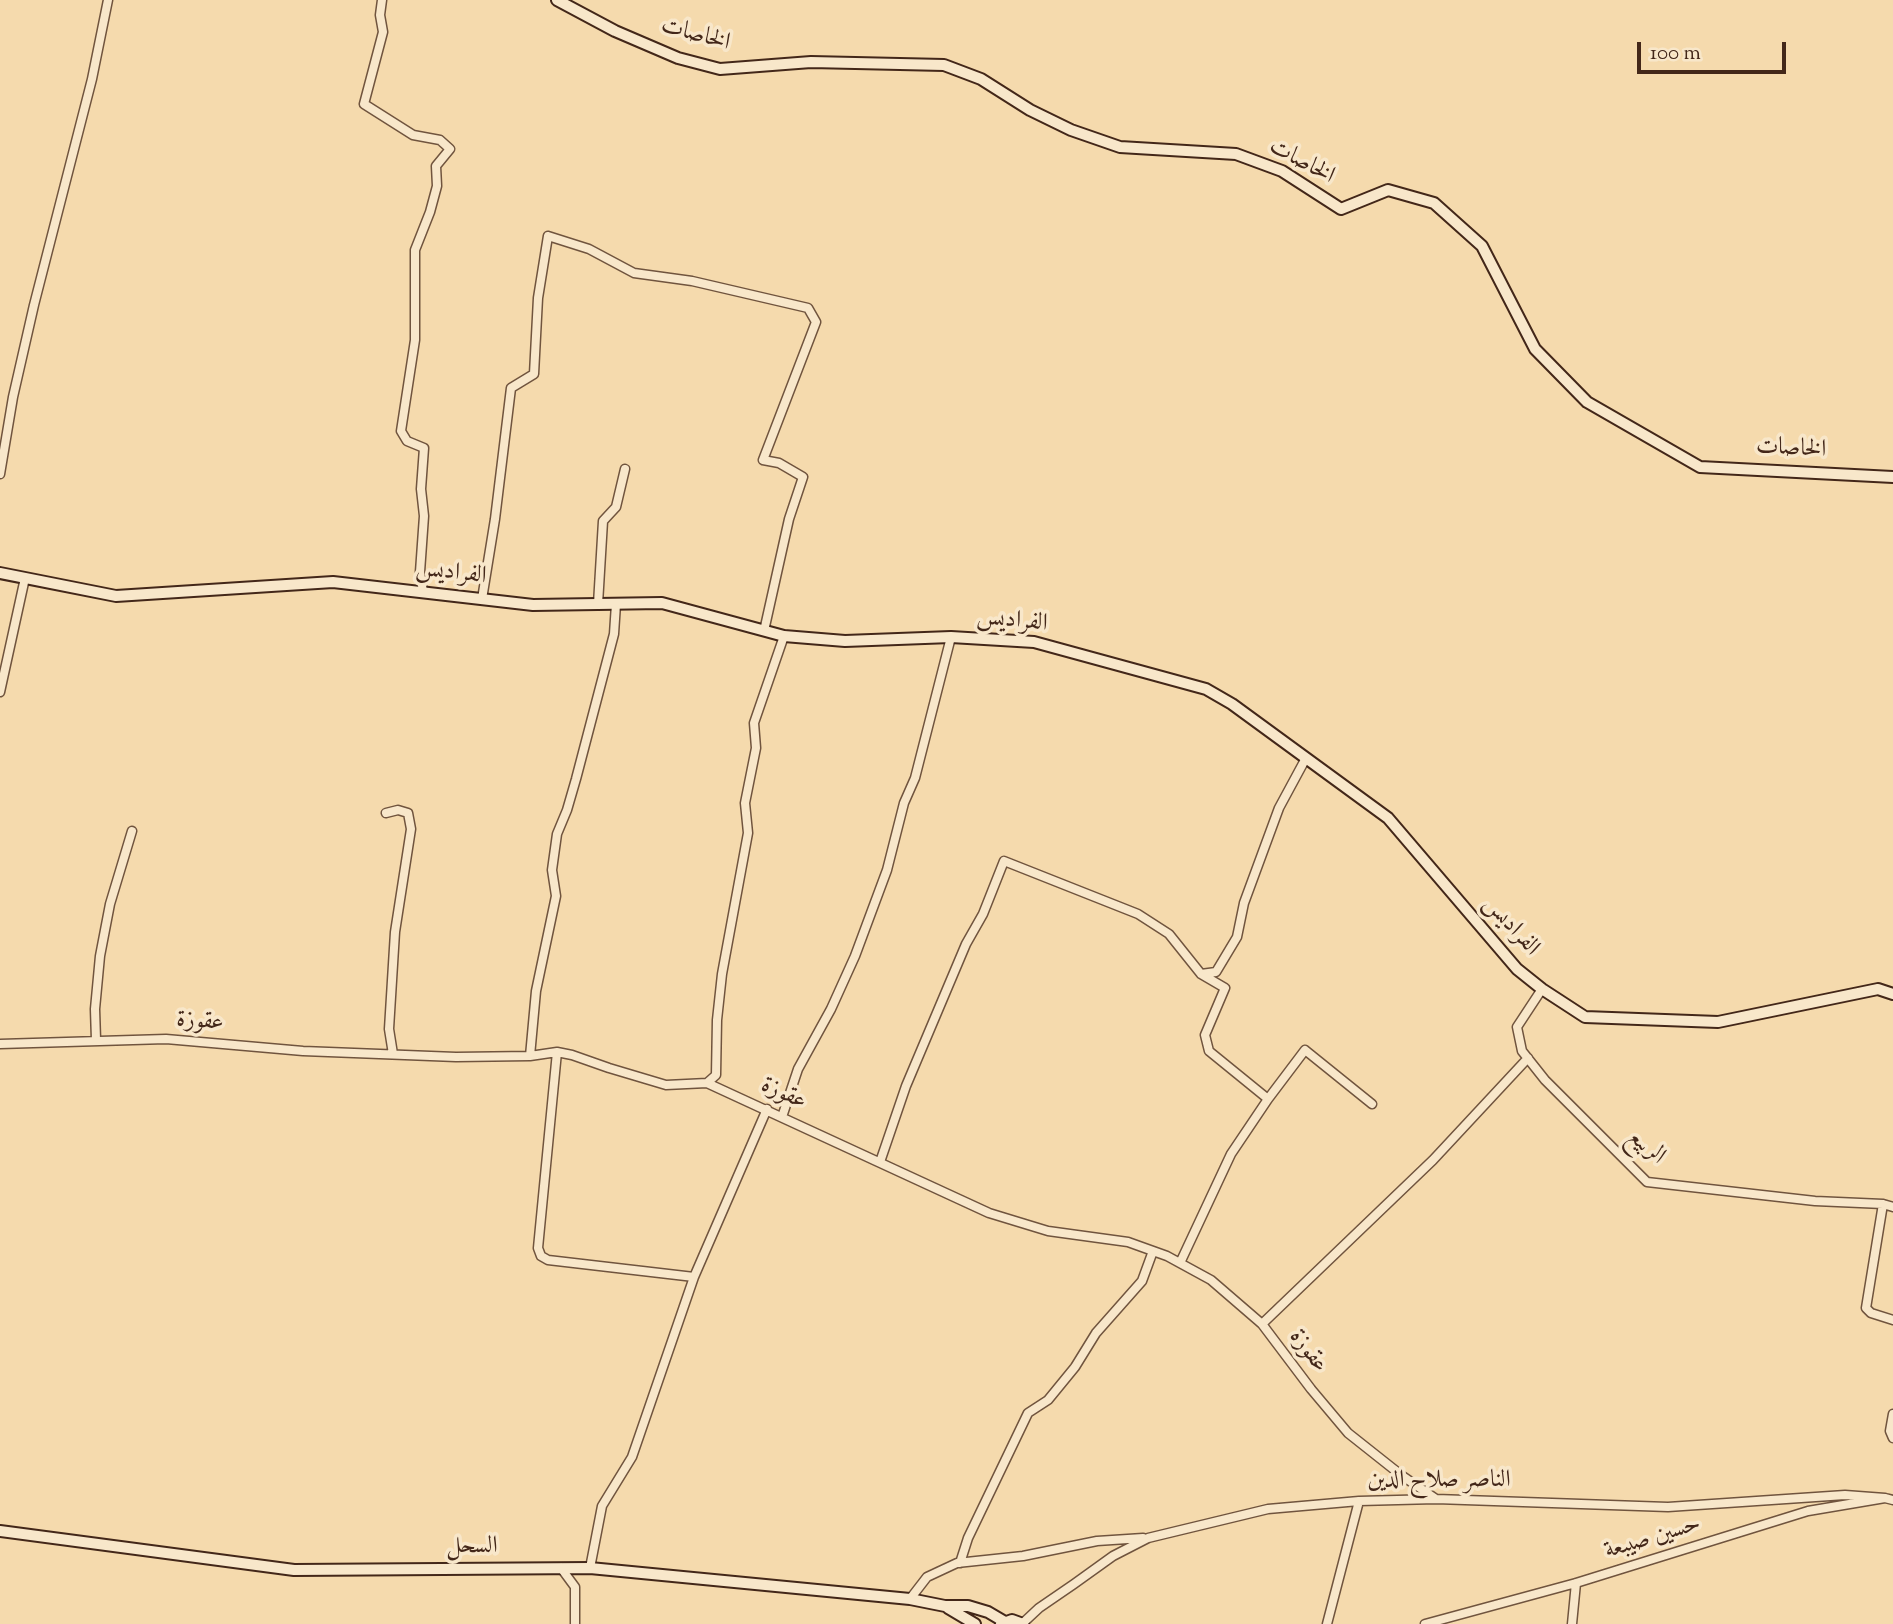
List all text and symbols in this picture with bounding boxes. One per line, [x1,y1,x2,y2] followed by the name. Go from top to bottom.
[657,13,733,59] street label: الخاصات
[1641,28,1790,72] scale bar
[1650,39,1701,69] text: 100 m
[1263,134,1339,192] street label: الخاصات
[1755,434,1827,466] street label: الخاصات
[414,555,488,593] street label: الفراديس
[975,604,1049,640] street label: الفراديس
[1476,891,1544,963] street label: الفراديس
[175,1007,225,1039] street label: عقوزة
[756,1072,810,1118] street label: عقوزة
[1620,1124,1670,1172] street label: الربيع
[1281,1324,1333,1380] street label: عقوزة
[1367,1468,1511,1496] street label: الناصر صلاح الدين
[1601,1511,1705,1567] street label: حسين صيبعة
[446,1534,498,1562] street label: السحل

